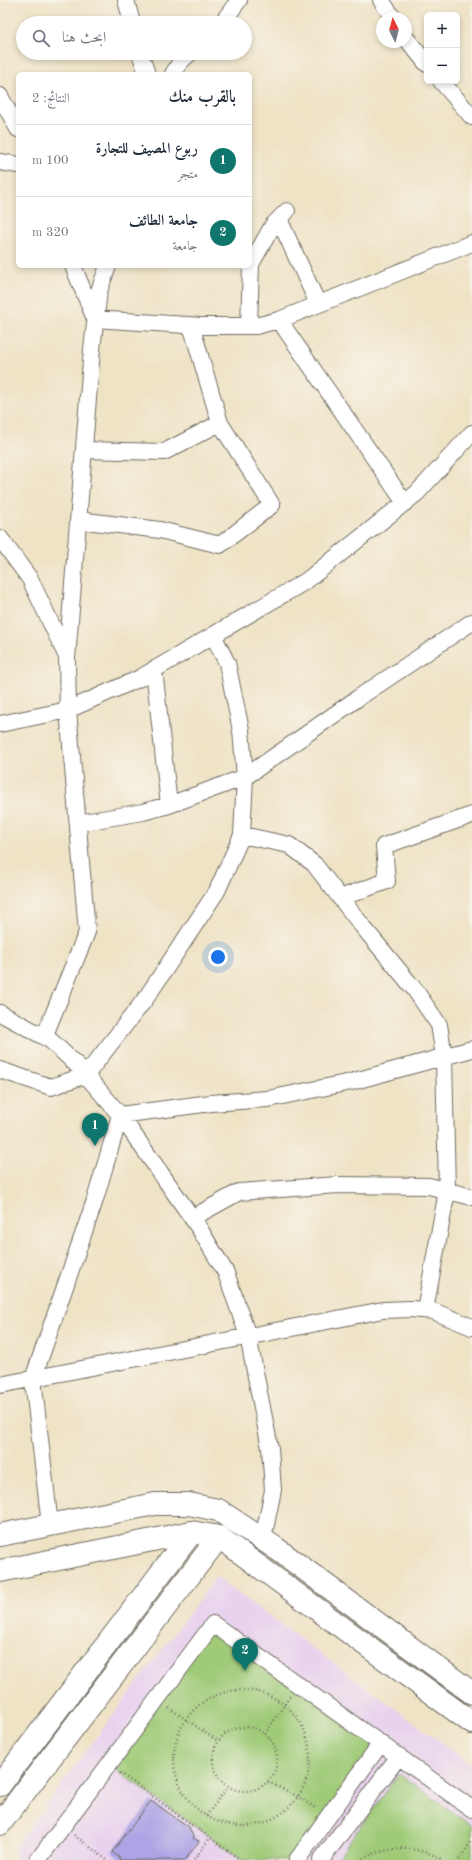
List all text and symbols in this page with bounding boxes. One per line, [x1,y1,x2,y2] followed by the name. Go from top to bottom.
[376,12,412,48] north arrow
[424,12,460,84] map controls
[424,12,460,48] button: +
[16,16,252,60] search box
[30,27,52,49] icon: search
[62,31,106,46] text: ابحث هنا
[424,48,460,84] button: −
[168,89,236,106] text: بالقرب منك
[32,92,70,105] text: النتائج: 2
[96,142,198,157] text: ربوع المصيف للتجارة
[32,154,69,167] text: 100 m
[219,154,227,167] text: 1
[177,168,198,181] text: متجر
[129,214,198,229] text: جامعة الطائف
[32,226,69,239] text: 320 m
[219,226,227,239] text: 2
[172,240,198,253] text: جامعة
[208,947,228,967] your location
[82,1113,108,1146] pin: 1
[232,1638,258,1671] pin: 2

